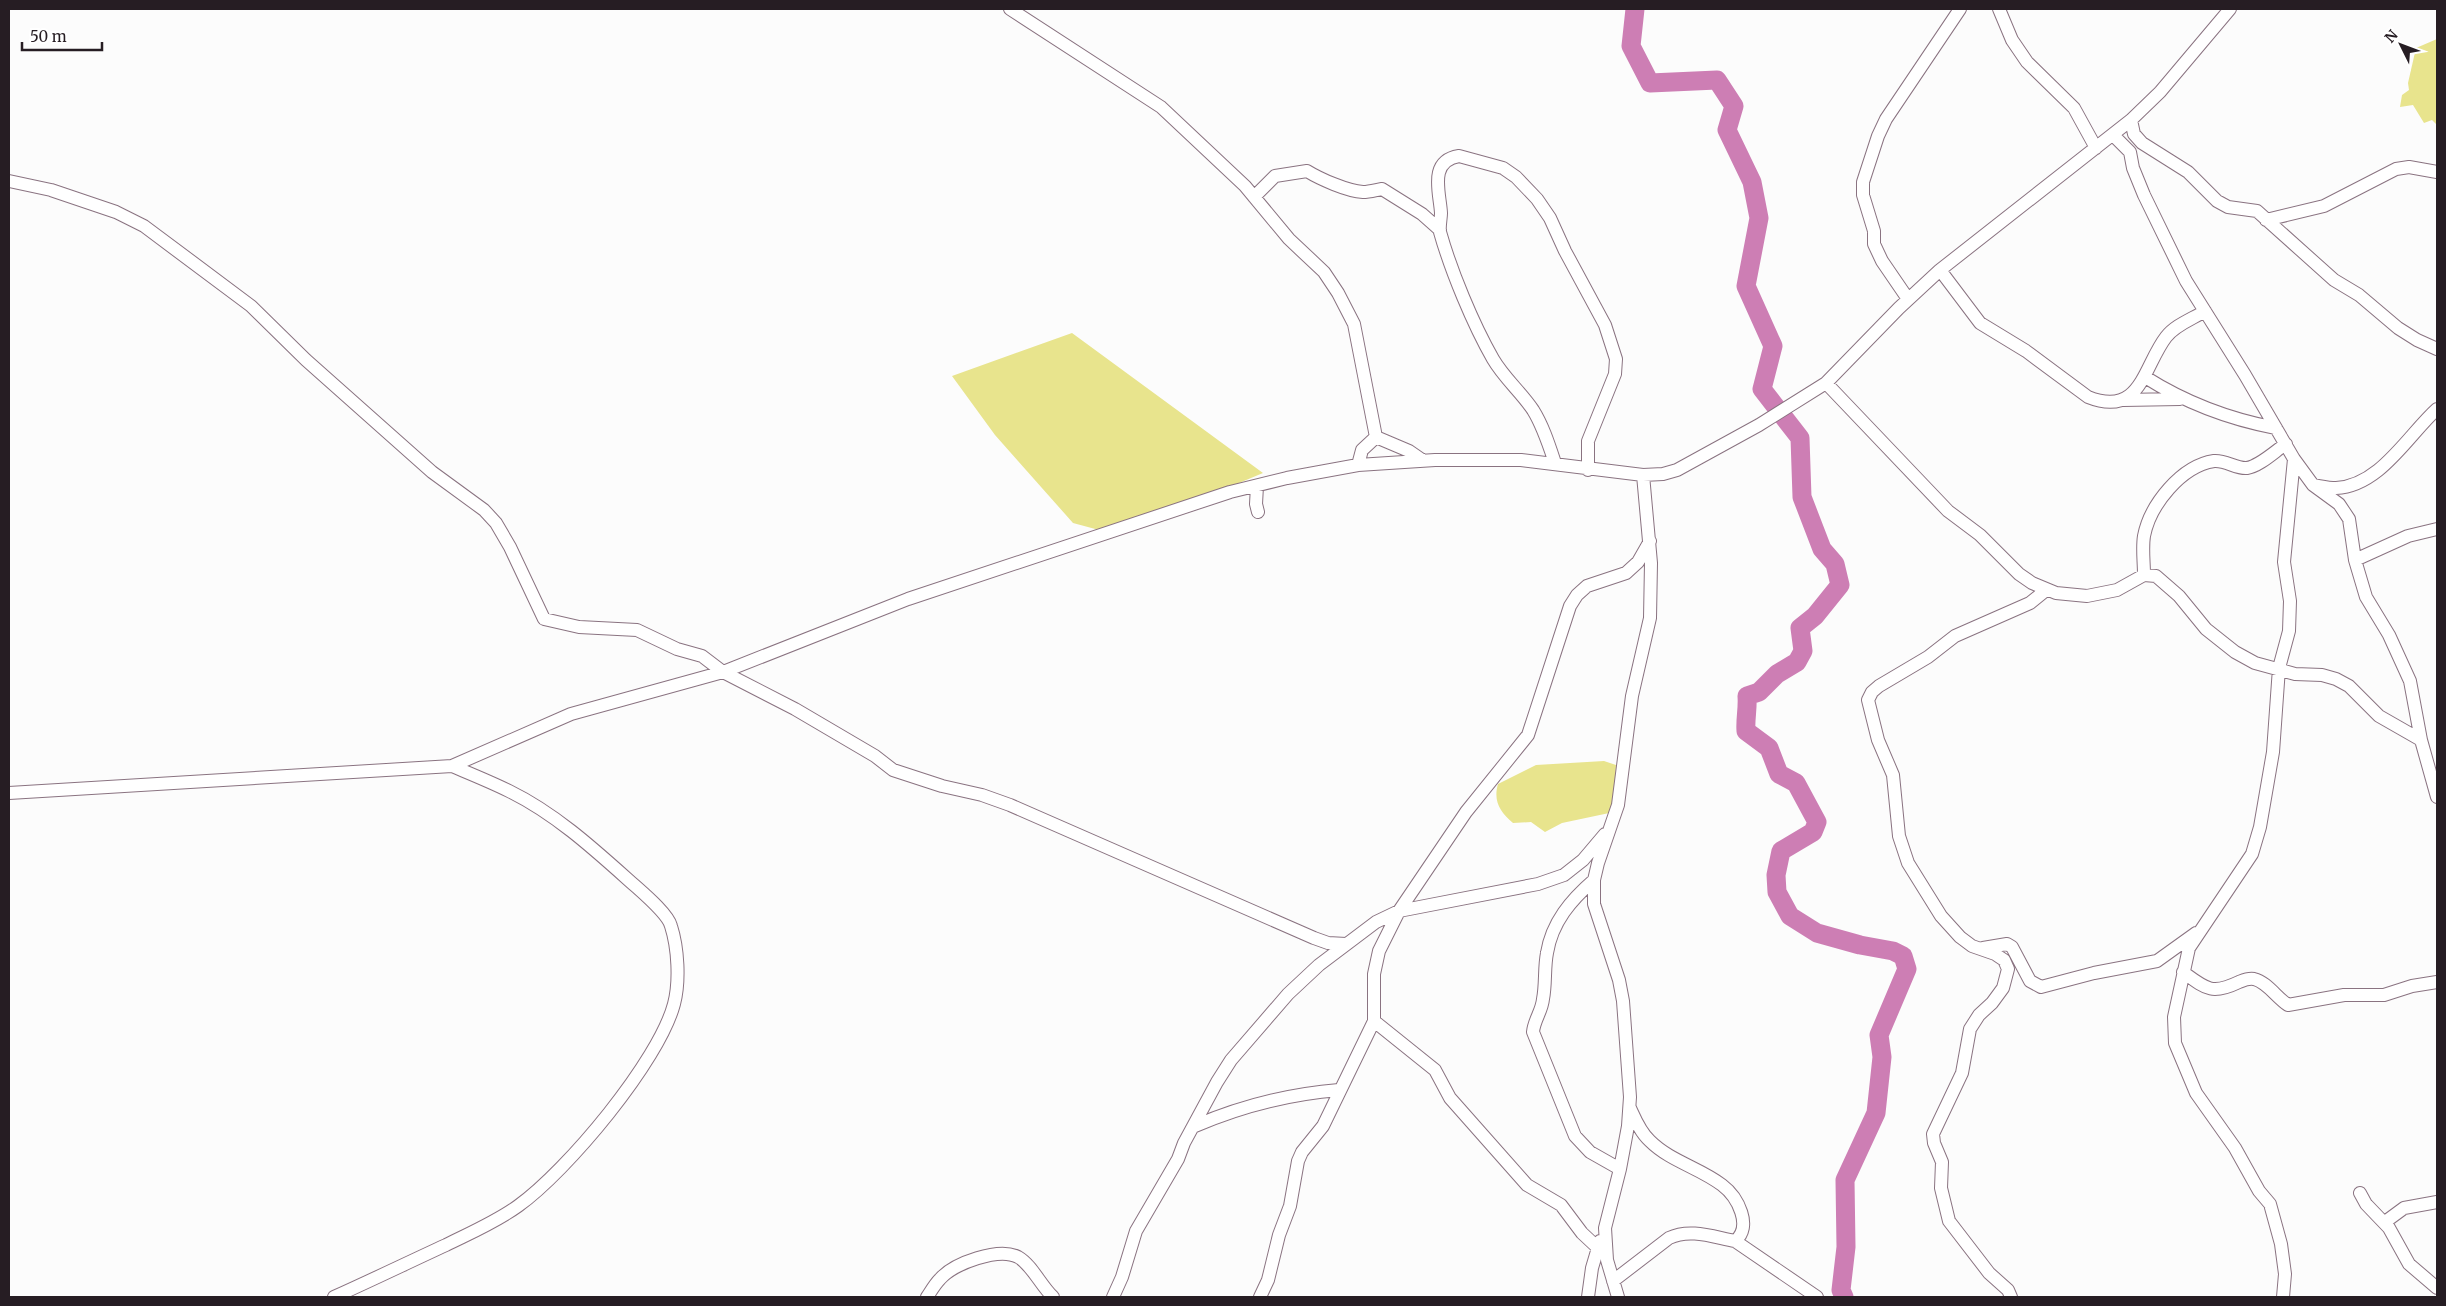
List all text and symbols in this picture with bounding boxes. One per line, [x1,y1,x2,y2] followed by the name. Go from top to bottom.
[22,20,102,52] scale bar
[2376,20,2426,70] north arrow
[2381,26,2402,46] text: N
[30,27,67,46] text: 50 m

